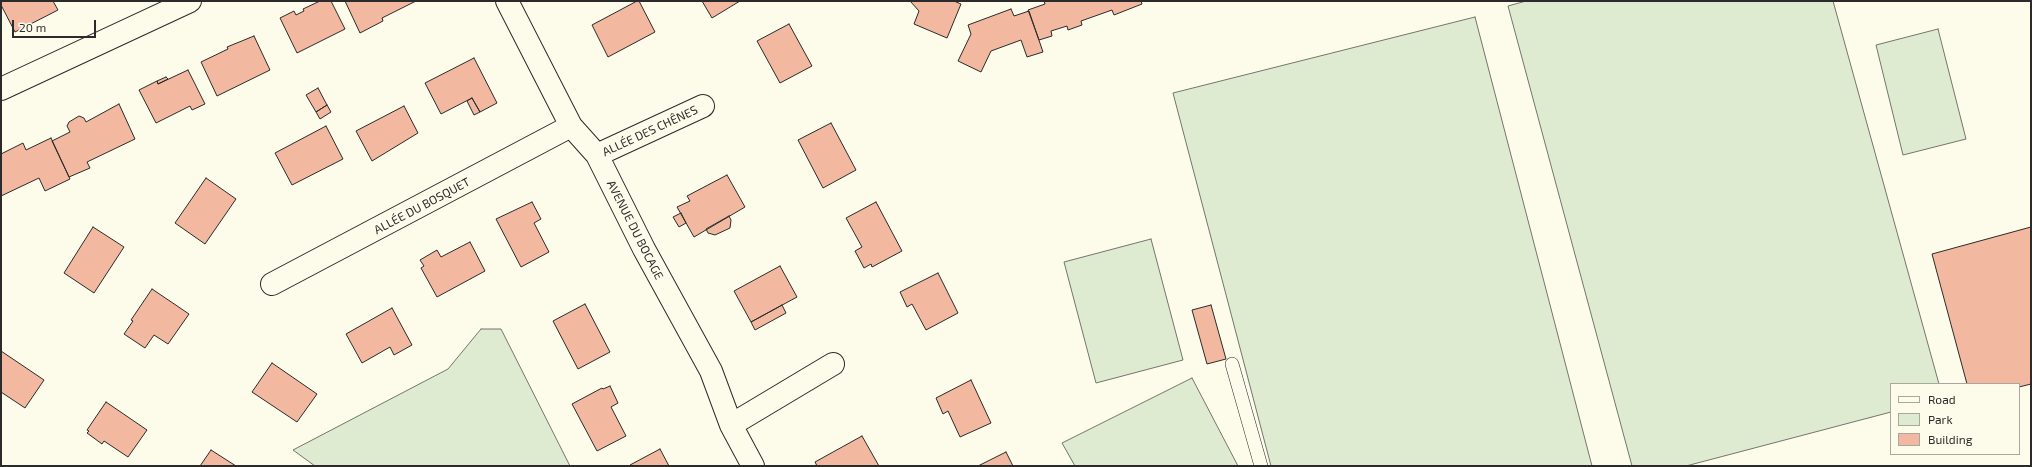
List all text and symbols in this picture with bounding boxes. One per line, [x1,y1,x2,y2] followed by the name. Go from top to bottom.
[14,12,98,38] scale bar
[19,20,46,34] text: 20 m
[600,103,700,159] street label: ALLÉE DES CHÊNES
[372,175,472,237] street label: ALLÉE DU BOSQUET
[604,178,666,282] street label: AVENUE DU BOCAGE
[1890,383,2020,455] legend
[1928,392,1956,406] text: Road
[1928,412,1953,426] text: Park
[1928,432,1972,446] text: Building

